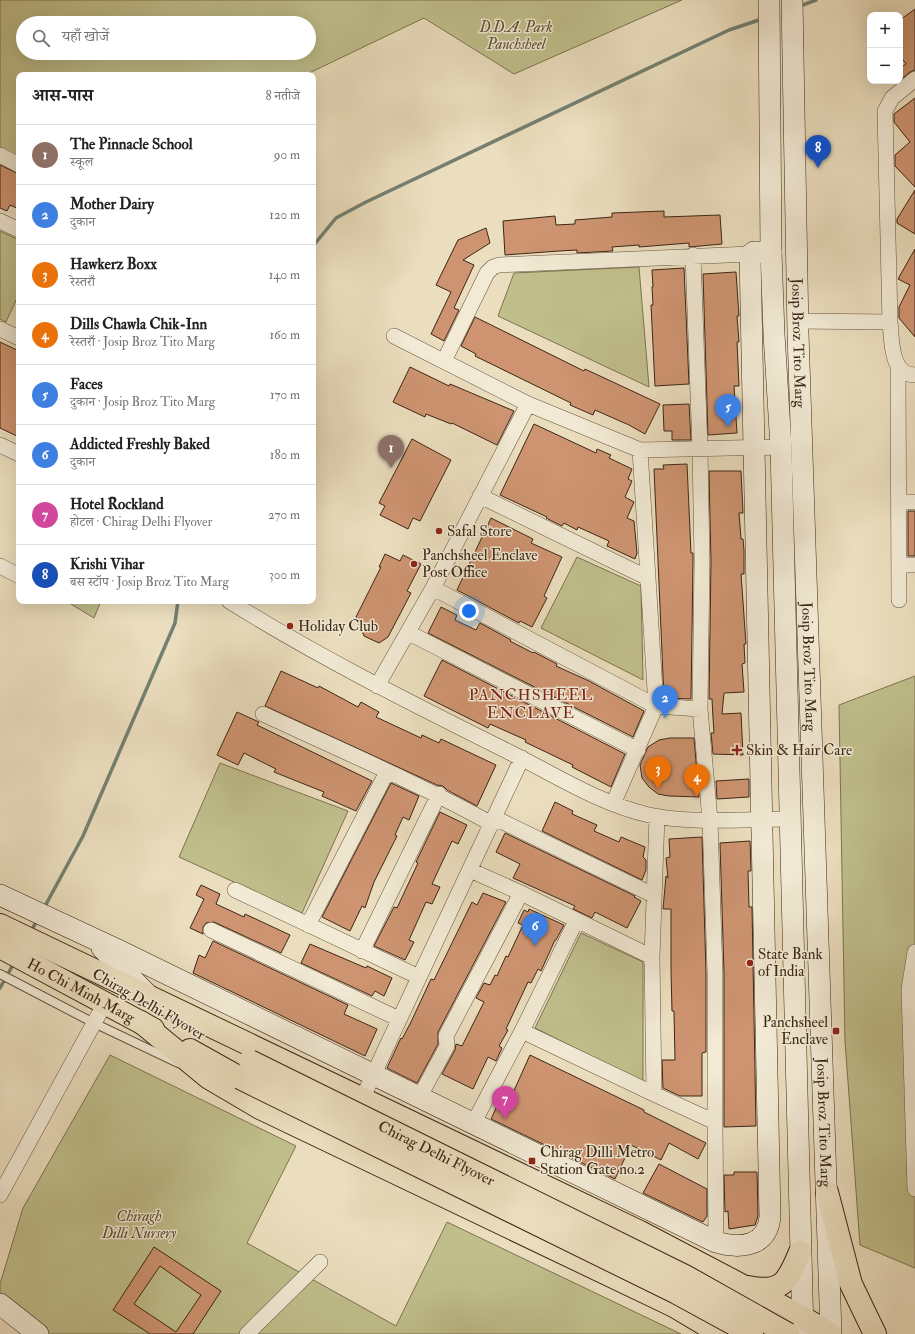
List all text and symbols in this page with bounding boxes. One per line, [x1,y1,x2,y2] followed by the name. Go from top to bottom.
[867,12,903,84] map controls
[867,12,903,48] button: +
[16,16,316,60] search box
[479,18,552,54] park label: D.D.A. Park Panchsheel
[30,27,52,49] icon: search
[62,27,109,46] text: यहाँ खोजें
[867,48,903,84] button: −
[32,85,93,106] text: आस-पास
[266,88,300,104] text: 8 नतीजे
[70,135,193,154] text: The Pinnacle School
[805,135,831,168] pin: 8
[43,147,47,163] text: 1
[274,147,300,163] text: 90 m
[70,154,93,170] text: स्कूल
[70,195,154,214] text: Mother Dairy
[42,207,48,223] text: 2
[269,207,300,223] text: 120 m
[70,214,95,230] text: दुकान
[70,255,157,274] text: Hawkerz Boxx
[43,267,48,283] text: 3
[269,267,300,283] text: 140 m
[70,274,95,290] text: रेस्तराँ
[786,277,809,409] street label: Josip Broz Tito Marg
[70,315,207,334] text: Dills Chawla Chik-Inn
[41,327,49,343] text: 4
[269,327,300,343] text: 160 m
[70,334,215,350] text: रेस्तराँ · Josip Broz Tito Marg
[70,375,103,394] text: Faces
[42,387,48,403] text: 5
[270,387,300,403] text: 170 m
[70,394,215,410] text: दुकान · Josip Broz Tito Marg
[715,394,741,427] pin: 5
[70,435,210,454] text: Addicted Freshly Baked
[378,435,404,468] pin: 1
[42,447,48,463] text: 6
[270,447,300,463] text: 180 m
[70,454,95,470] text: दुकान
[70,495,164,514] text: Hotel Rockland
[42,507,48,523] text: 7
[268,507,300,523] text: 270 m
[70,514,212,530] text: होटल · Chirag Delhi Flyover
[447,522,512,541] place label: Safal Store
[434,526,444,536] marker: Safal Store
[422,546,538,582] place label: Panchsheel Enclave Post Office
[70,555,144,574] text: Krishi Vihar
[409,559,419,569] marker: Panchsheel Enclave Post Office
[42,567,48,583] text: 8
[269,567,300,583] text: 300 m
[70,574,229,590] text: बस स्टॉप · Josip Broz Tito Marg
[459,601,479,621] your location
[796,601,820,732] street label: Josip Broz Tito Marg
[298,617,378,636] place label: Holiday Club
[285,621,295,631] marker: Holiday Club
[469,685,593,723] district label: PANCHSHEEL ENCLAVE
[652,685,678,718] pin: 2
[746,741,852,760] place label: Skin & Hair Care
[731,744,743,756] marker: Skin & Hair Care
[645,756,671,789] pin: 3
[684,764,710,797] pin: 4
[522,913,548,946] pin: 6
[758,945,823,981] place label: State Bank of India
[24,954,138,1028] street label: Ho Chi Minh Marg
[745,958,755,968] marker: State Bank of India
[89,964,209,1045] street label: Chirag Delhi Flyover
[762,1013,828,1049] place label: Panchsheel Enclave
[831,1026,841,1036] marker: Panchsheel Enclave
[811,1057,835,1188] street label: Josip Broz Tito Marg
[492,1086,518,1119] pin: 7
[375,1117,498,1191] street label: Chirag Delhi Flyover
[540,1143,654,1179] place label: Chirag Dilli Metro Station Gate no.2
[527,1156,537,1166] marker: Chirag Dilli Metro Station Gate no.2
[101,1207,177,1243] park label: Chiragh Dilli Nursery

